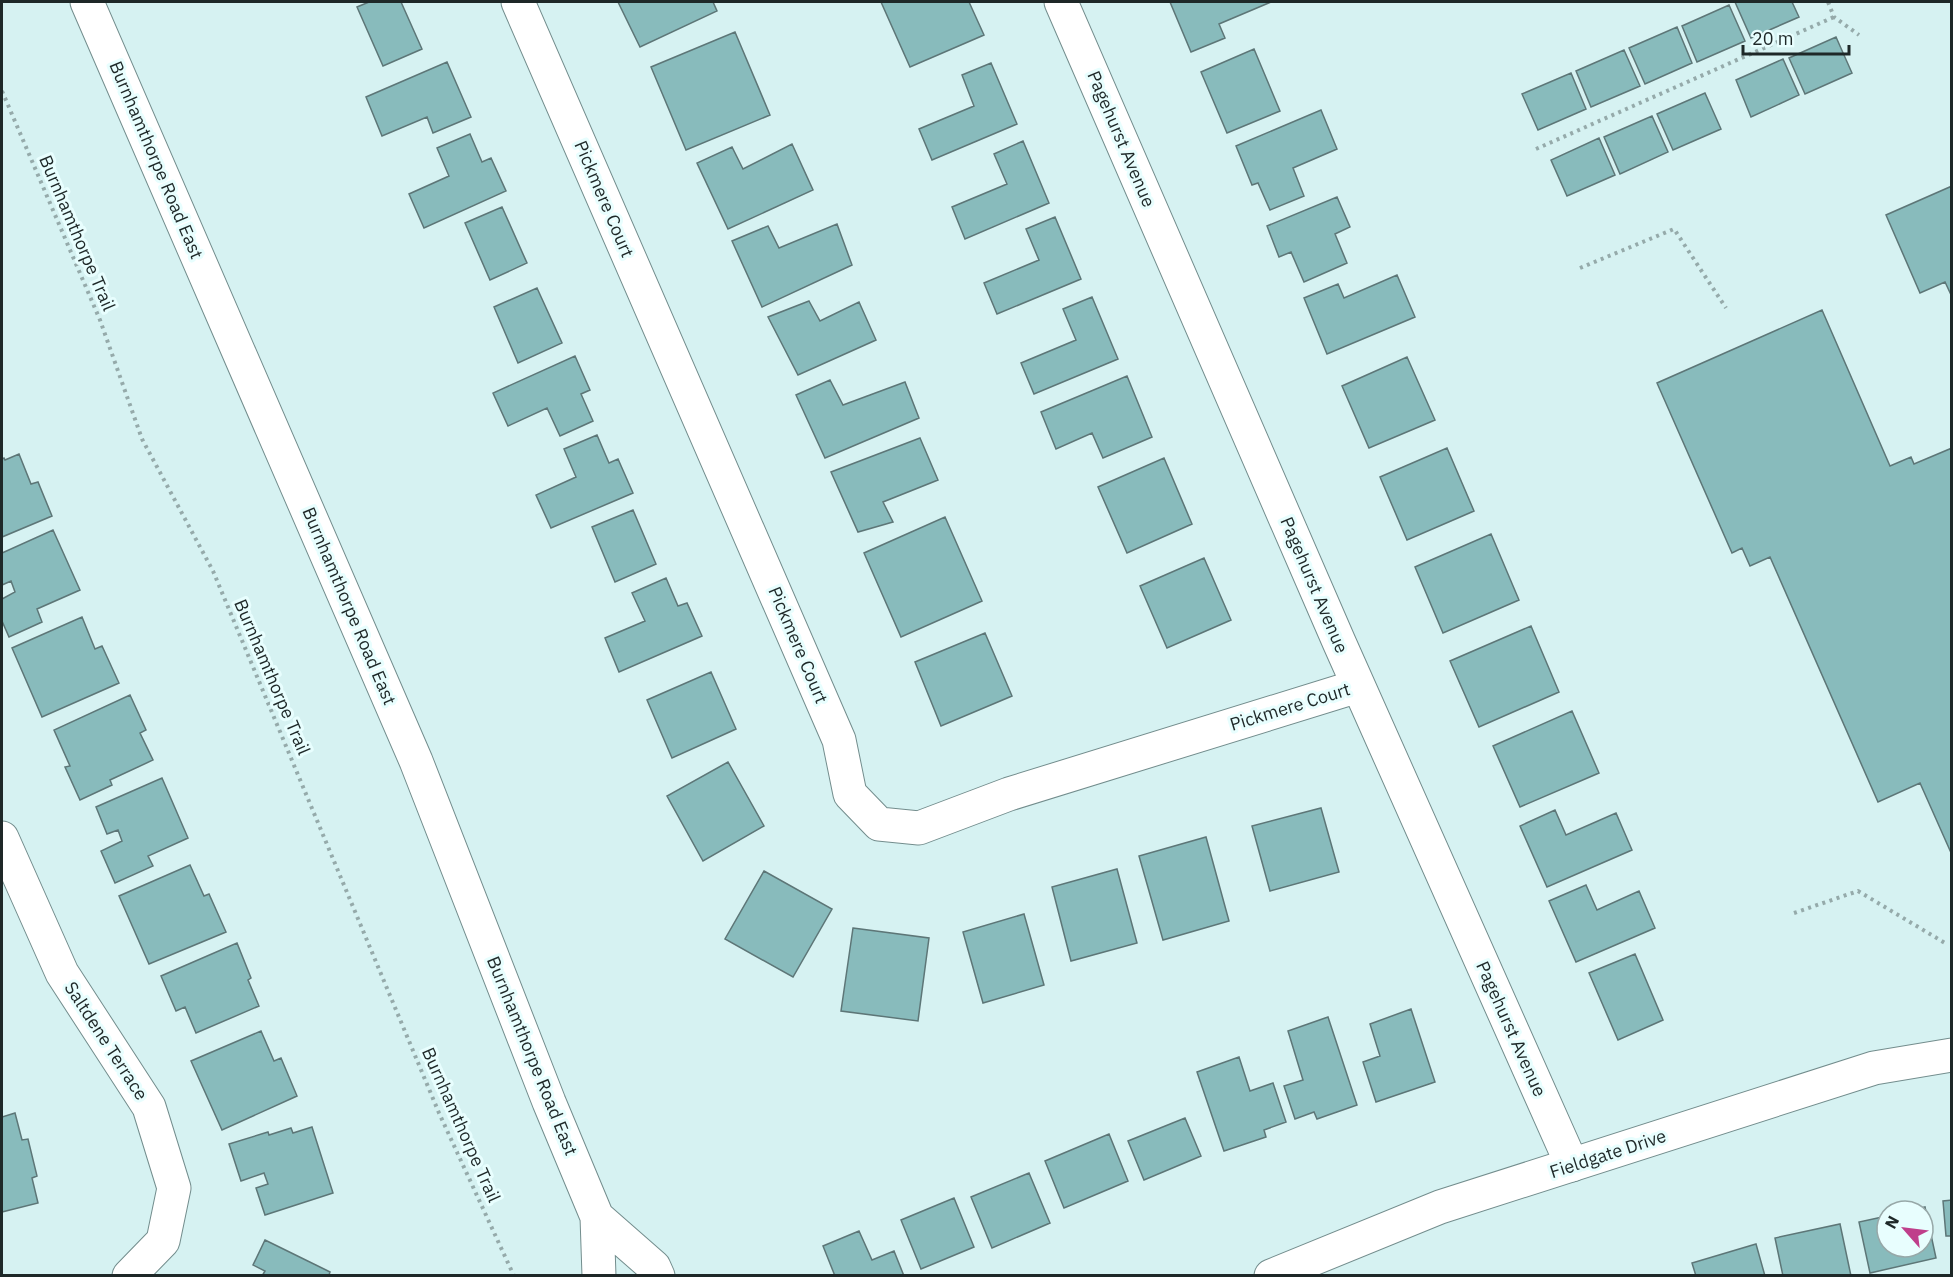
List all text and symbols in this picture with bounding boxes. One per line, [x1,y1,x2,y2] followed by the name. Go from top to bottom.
[1743,18,1850,56] scale bar
[1752,27,1794,50] text: 20 m
[104,57,209,262] street label: Burnhamthorpe Road East
[1082,67,1161,211] street label: Pagehurst Avenue
[570,137,639,261] street label: Pickmere Court
[34,151,121,314] street label: Burnhamthorpe Trail
[297,503,402,708] street label: Burnhamthorpe Road East
[1275,513,1354,657] street label: Pagehurst Avenue
[764,583,833,707] street label: Pickmere Court
[229,595,316,758] street label: Burnhamthorpe Trail
[1227,677,1353,736] street label: Pickmere Court
[482,953,583,1159] street label: Burnhamthorpe Road East
[1471,957,1552,1100] street label: Pagehurst Avenue
[60,977,153,1104] street label: Saltdene Terrace
[417,1044,506,1206] street label: Burnhamthorpe Trail
[1547,1124,1669,1183] street label: Fieldgate Drive
[1875,1199,1935,1259] north arrow
[1880,1212,1903,1232] text: N

